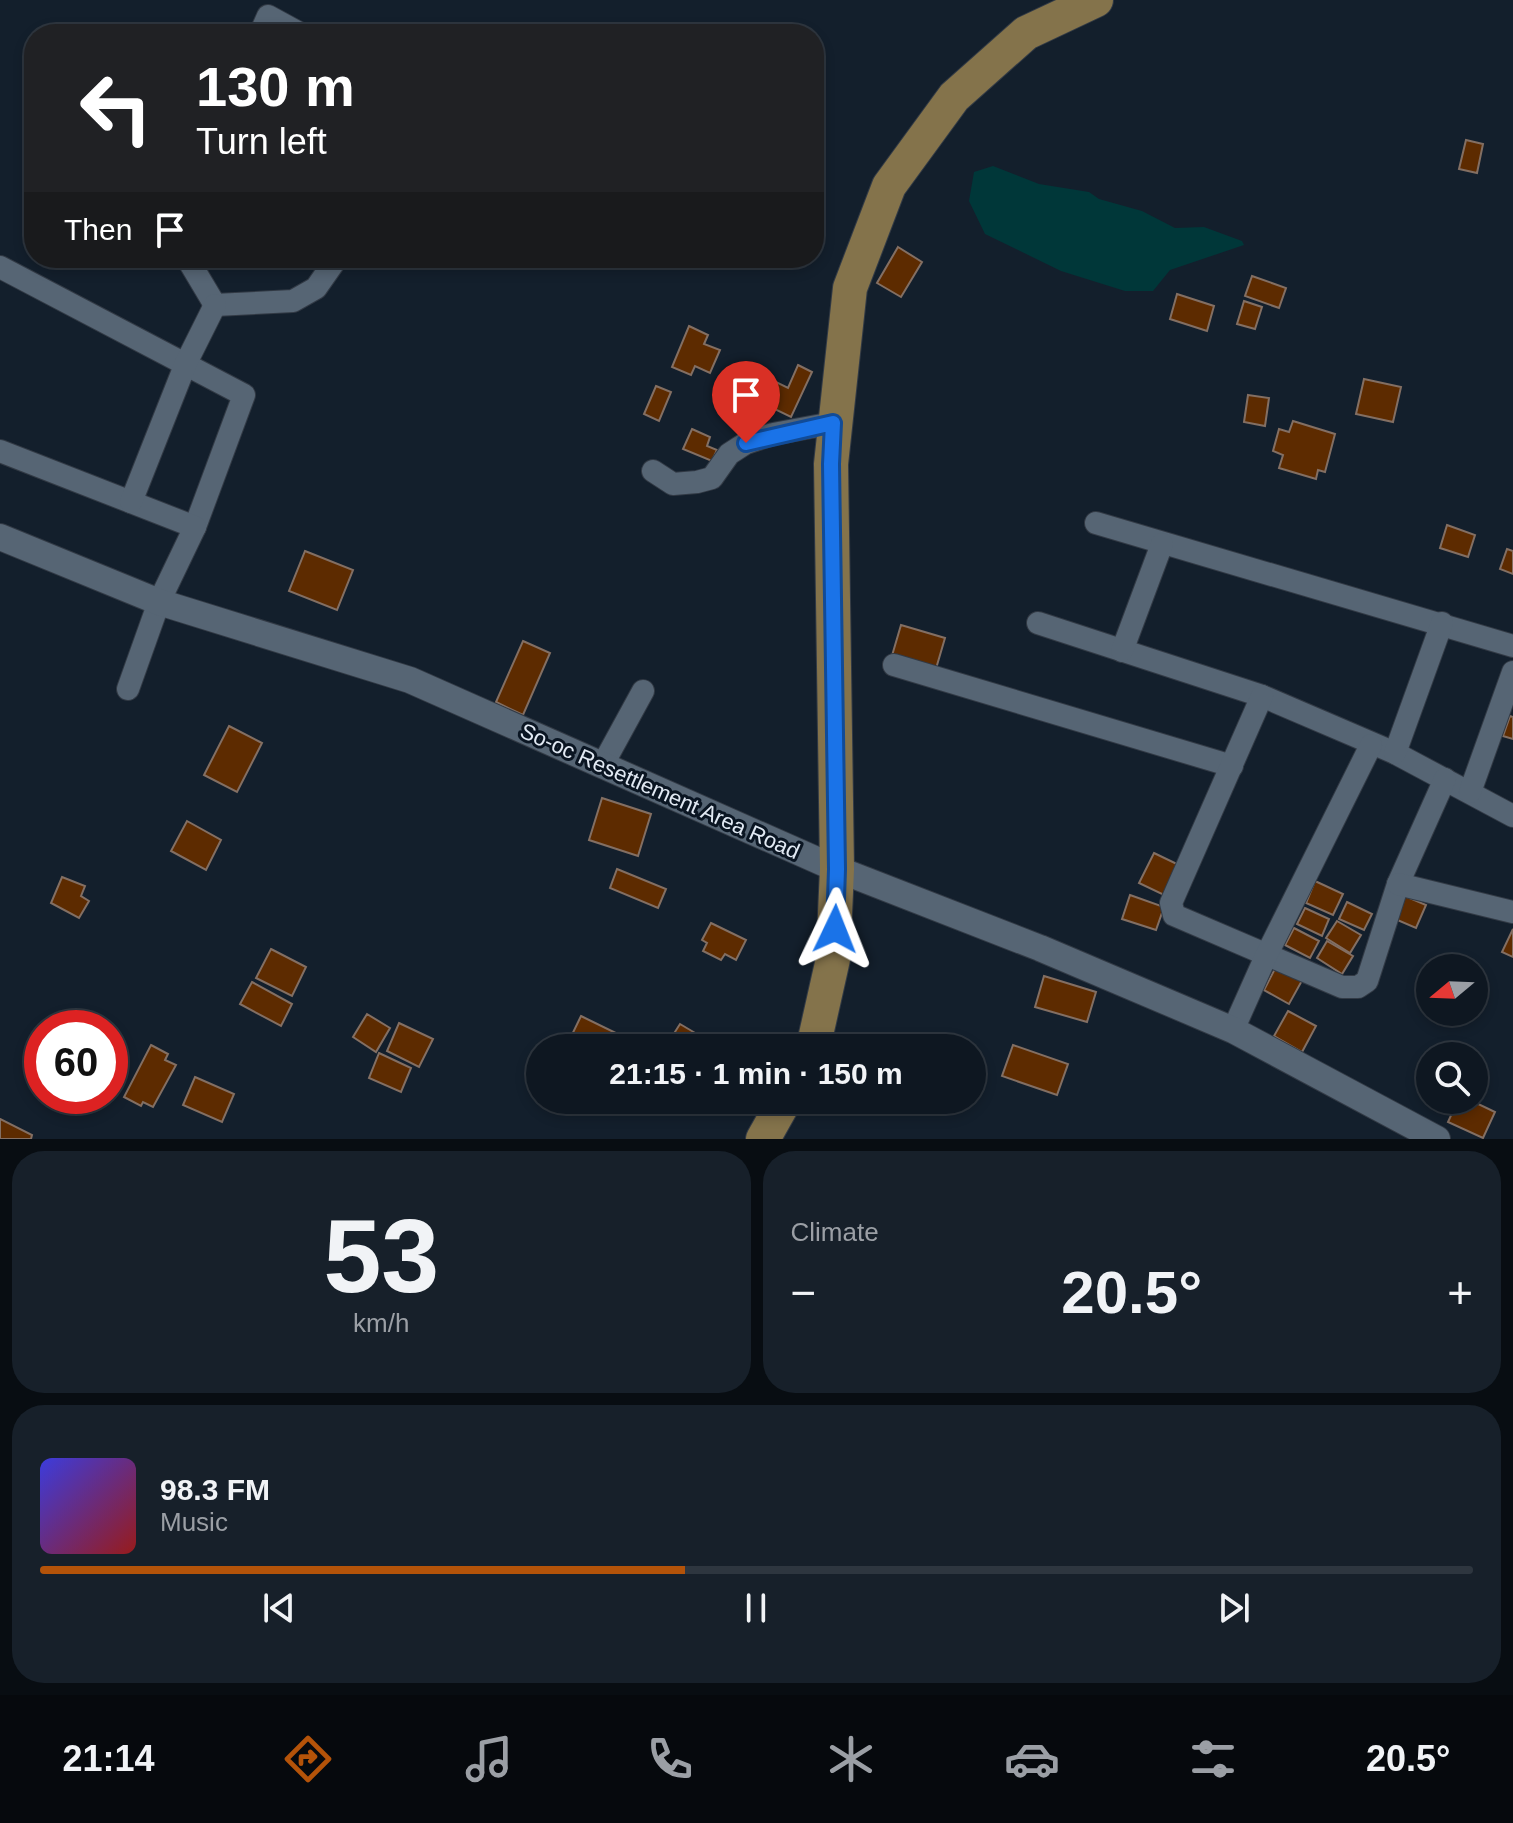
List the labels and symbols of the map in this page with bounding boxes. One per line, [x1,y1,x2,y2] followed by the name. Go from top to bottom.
[712,361,780,443] pin
[516,718,804,864] street label: So-oc Resettlement Area Road
[793,887,877,971] position arrow
[1416,954,1488,1026] north arrow
[24,1010,128,1114] speed limit sign: 60

